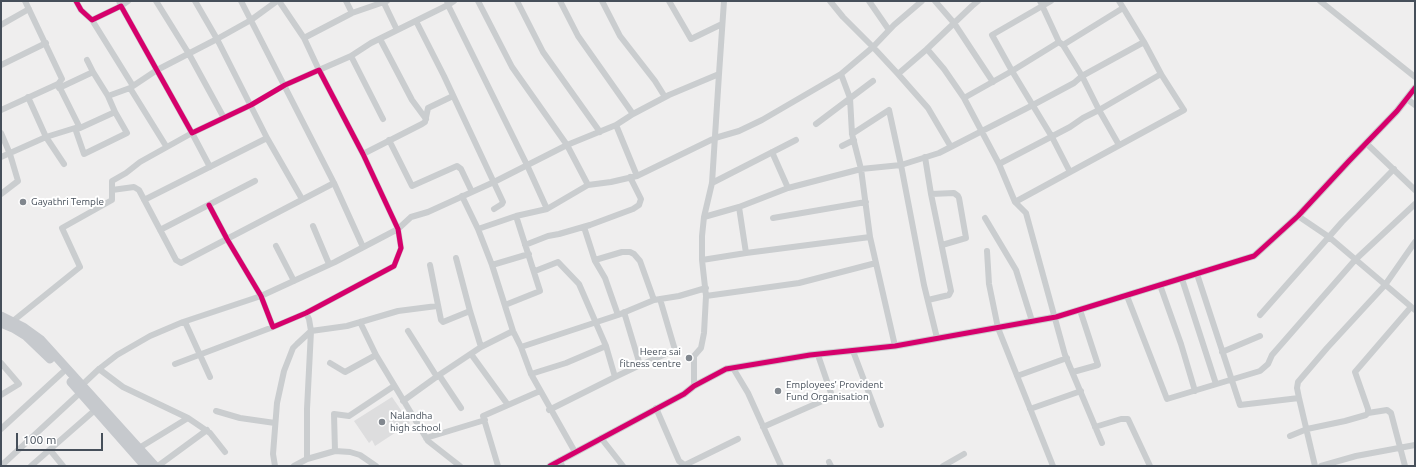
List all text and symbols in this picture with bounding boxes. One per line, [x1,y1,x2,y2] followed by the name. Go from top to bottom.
[31,196,104,208] place label: Gayathri Temple
[18,197,28,207] marker: Gayathri Temple
[620,346,681,370] place label: Heera sai fitness centre
[684,353,694,363] marker: Heera sai fitness centre
[786,379,883,402] place label: Employees' Provident Fund Organisation
[773,386,783,396] marker: Employees' Provident Fund Organisation
[390,410,441,434] place label: Nalandha high school
[377,417,387,427] marker: Nalandha high school
[18,425,105,451] scale bar
[23,433,56,446] text: 100 m

